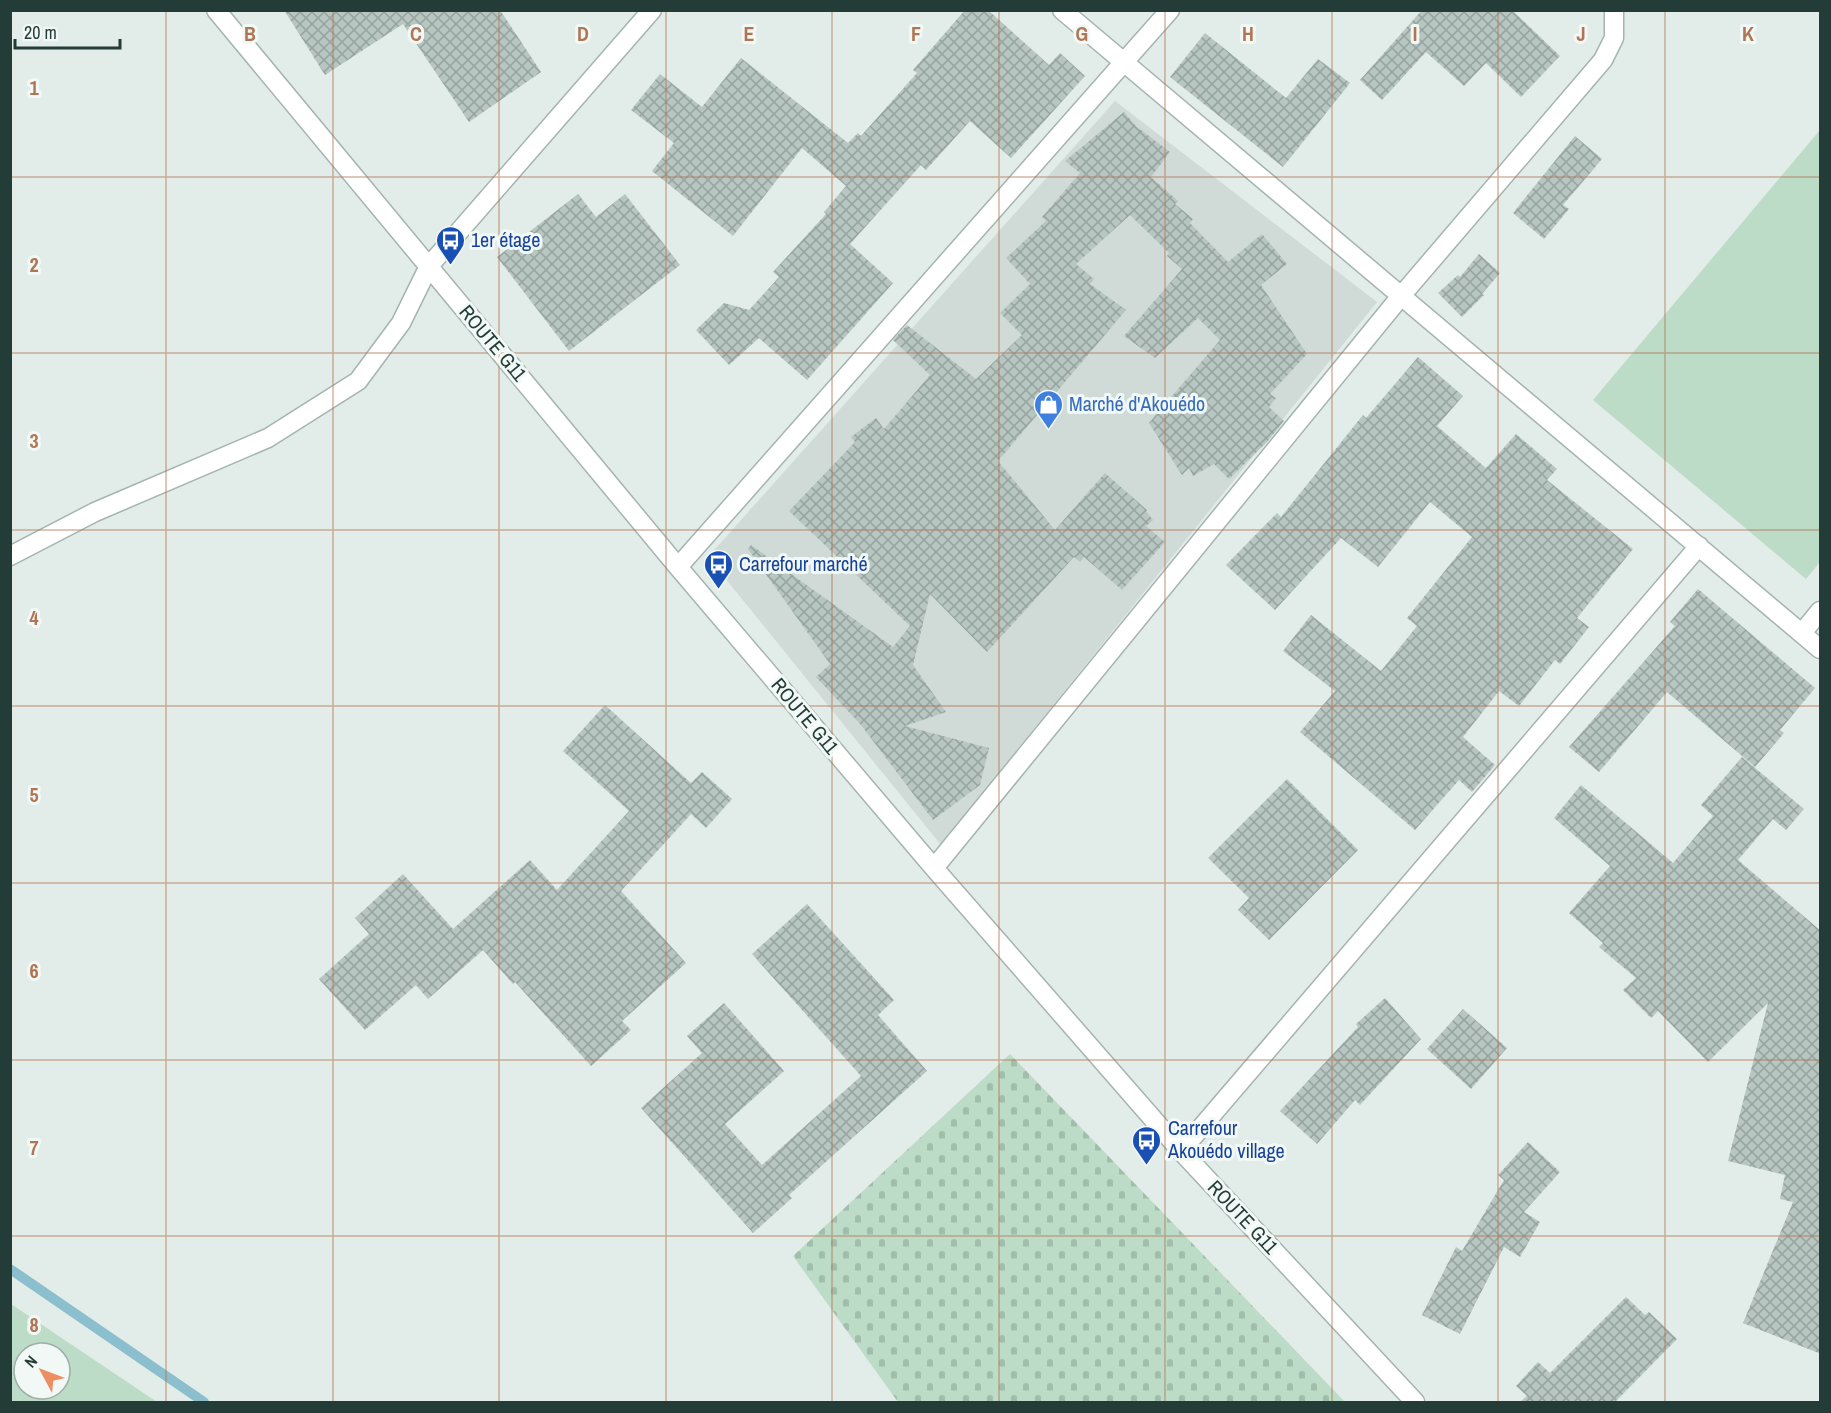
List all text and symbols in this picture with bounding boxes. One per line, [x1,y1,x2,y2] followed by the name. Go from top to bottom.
[15,12,120,50] scale bar
[24,20,57,45] text: 20 m
[244,20,256,47] text: B
[410,20,422,47] text: C
[577,20,589,47] text: D
[744,20,755,47] text: E
[911,20,921,47] text: F
[1076,20,1088,47] text: G
[1242,20,1254,47] text: H
[1413,20,1417,47] text: I
[1576,20,1586,47] text: J
[1742,20,1754,47] text: K
[29,74,39,101] text: 1
[434,224,466,266] bus stop icon: 1er étage
[471,226,540,253] place label: 1er étage
[29,251,39,278] text: 2
[454,299,533,387] street label: ROUTE G11
[1032,388,1064,430] shop icon: Marché d'Akouédo
[1069,390,1205,417] place label: Marché d'Akouédo
[29,427,39,454] text: 3
[702,548,734,590] bus stop icon: Carrefour marché
[739,550,868,577] place label: Carrefour marché
[29,604,39,631] text: 4
[766,672,845,760] street label: ROUTE G11
[29,781,39,808] text: 5
[29,957,39,984] text: 6
[1167,1114,1285,1164] place label: Carrefour Akouédo village
[1131,1124,1163,1166] bus stop icon: Carrefour Akouédo village
[29,1134,39,1161] text: 7
[1202,1174,1285,1259] street label: ROUTE G11
[29,1311,39,1338] text: 8
[12,1341,72,1401] north arrow
[19,1350,42,1372] text: N

